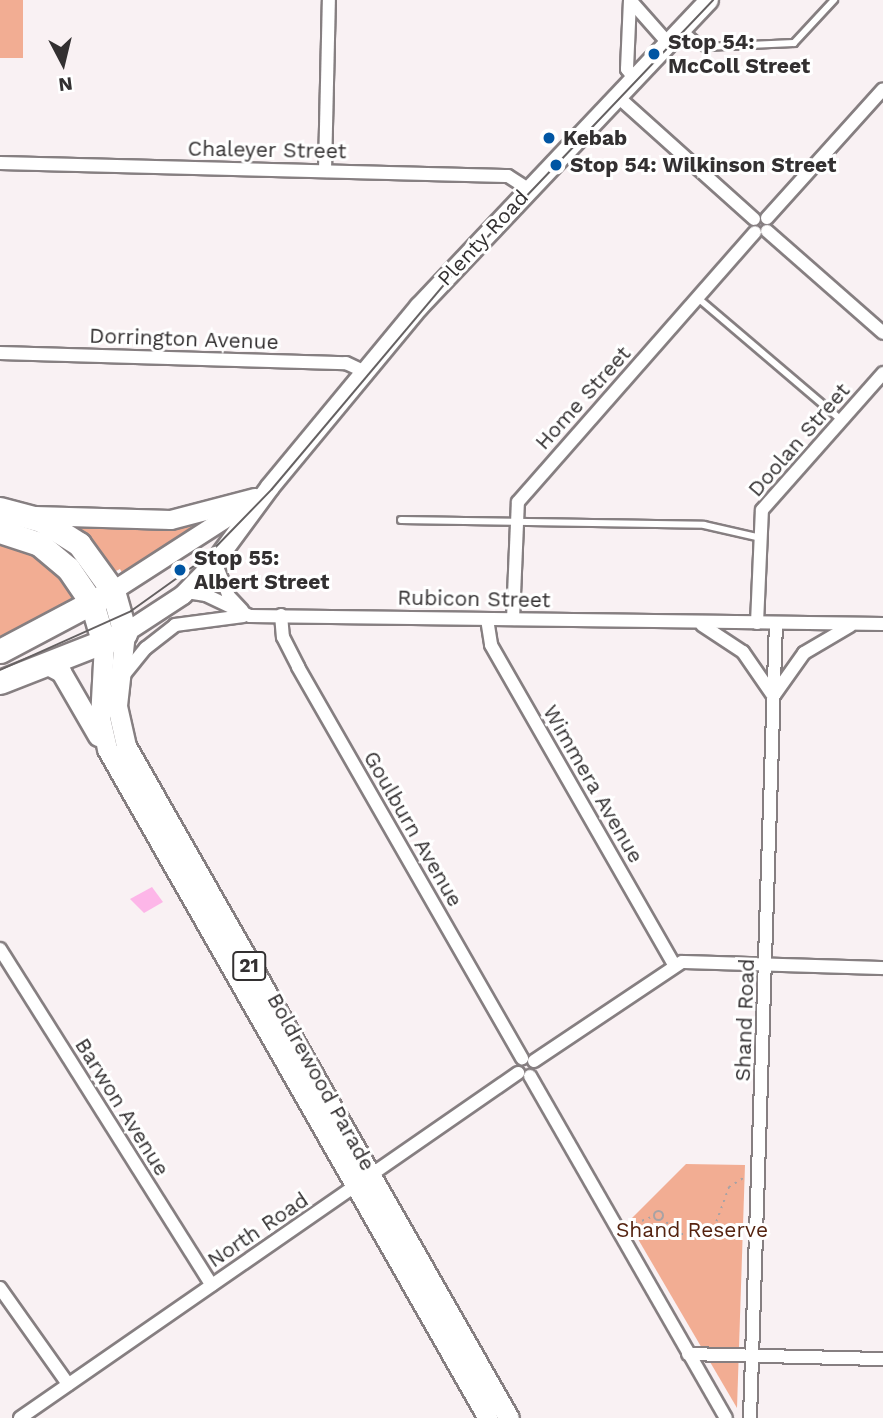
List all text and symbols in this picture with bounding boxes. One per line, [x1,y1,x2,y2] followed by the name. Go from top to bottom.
[28,28,98,98] north arrow
[668,29,811,79] place label: Stop 54: McColl Street
[646,46,662,62] marker: Stop 54: McColl Street
[57,72,74,97] text: N
[563,125,627,151] place label: Kebab
[541,130,557,146] marker: Kebab
[187,136,347,164] street label: Chaleyer Street
[570,152,836,178] place label: Stop 54: Wilkinson Street
[548,157,564,173] marker: Stop 54: Wilkinson Street
[432,185,534,291] street label: Plenty Road
[88,323,280,355] street label: Dorrington Avenue
[530,341,636,455] street label: Home Street
[743,378,855,502] street label: Doolan Street
[194,545,329,595] place label: Stop 55: Albert Street
[172,562,188,578] marker: Stop 55: Albert Street
[397,585,551,613] street label: Rubicon Street
[537,700,649,868] street label: Wimmera Avenue
[358,746,468,912] street label: Goulburn Avenue
[232,950,266,982] road number: 21
[730,958,760,1082] street label: Shand Road
[262,989,380,1175] street label: Boldrewood Parade
[69,1033,175,1181] street label: Barwon Avenue
[203,1187,313,1273] street label: North Road
[616,1217,768,1243] park label: Shand Reserve

